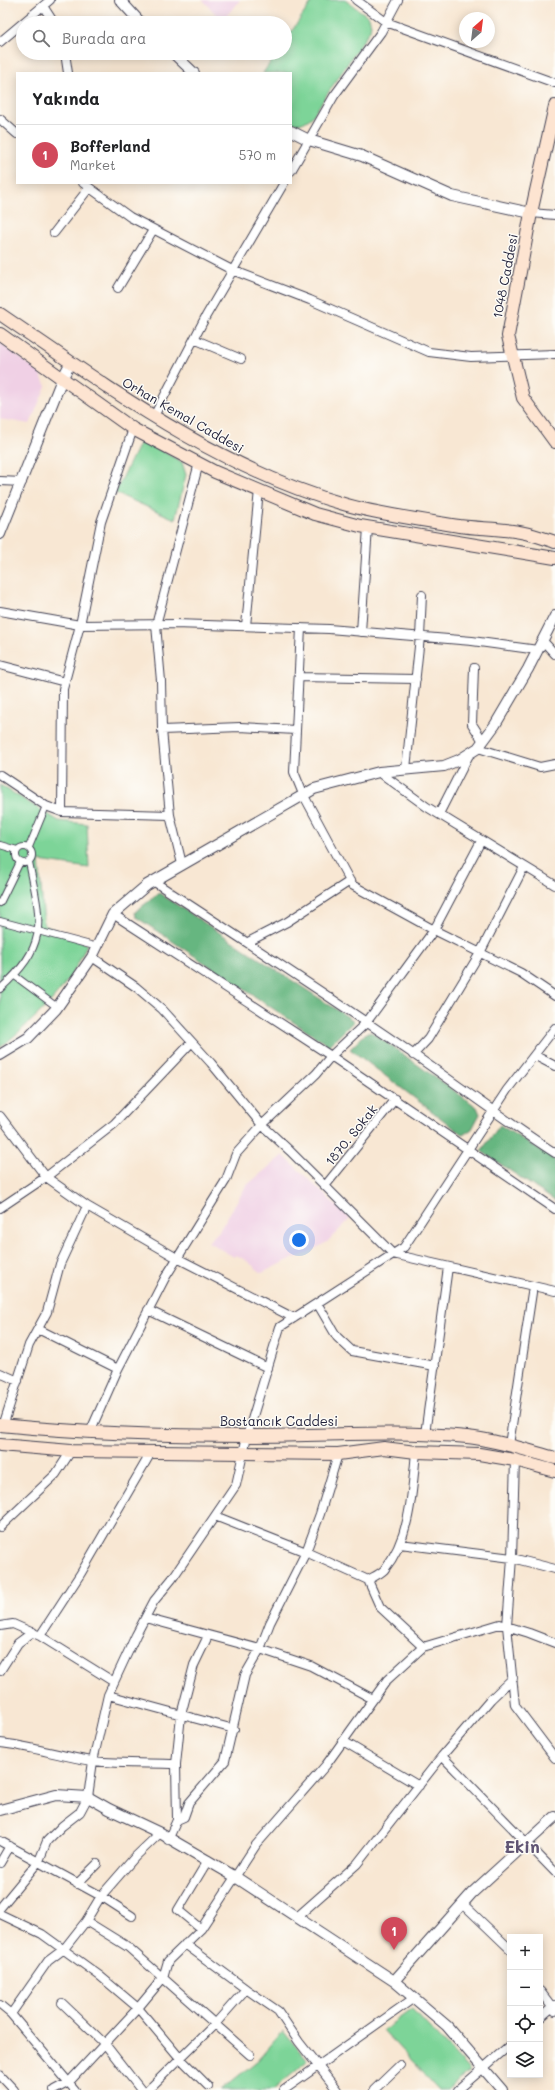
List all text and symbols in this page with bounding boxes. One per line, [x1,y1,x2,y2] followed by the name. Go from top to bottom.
[459,12,495,48] north arrow
[16,16,292,60] search box
[30,27,52,49] icon: search
[62,28,146,48] text: Burada ara
[32,87,100,109] text: Yakında
[70,136,150,156] text: Bofferland
[42,146,48,163] text: 1
[239,146,276,163] text: 570 m
[70,156,116,173] text: Market
[488,232,521,320] street label: 1048 Caddesi
[119,373,247,456] street label: Orhan Kemal Caddesi
[321,1101,381,1169] street label: 1870. Sokak
[289,1230,309,1250] your location
[220,1412,338,1429] street label: Bostancık Caddesi
[504,1835,540,1857] district label: Ekin
[381,1917,407,1950] pin: 1
[507,1934,543,2078] map controls
[507,1934,543,1970] button: +
[507,1970,543,2006] button: −
[507,2006,543,2042] button: locate
[507,2042,543,2078] button: layers

